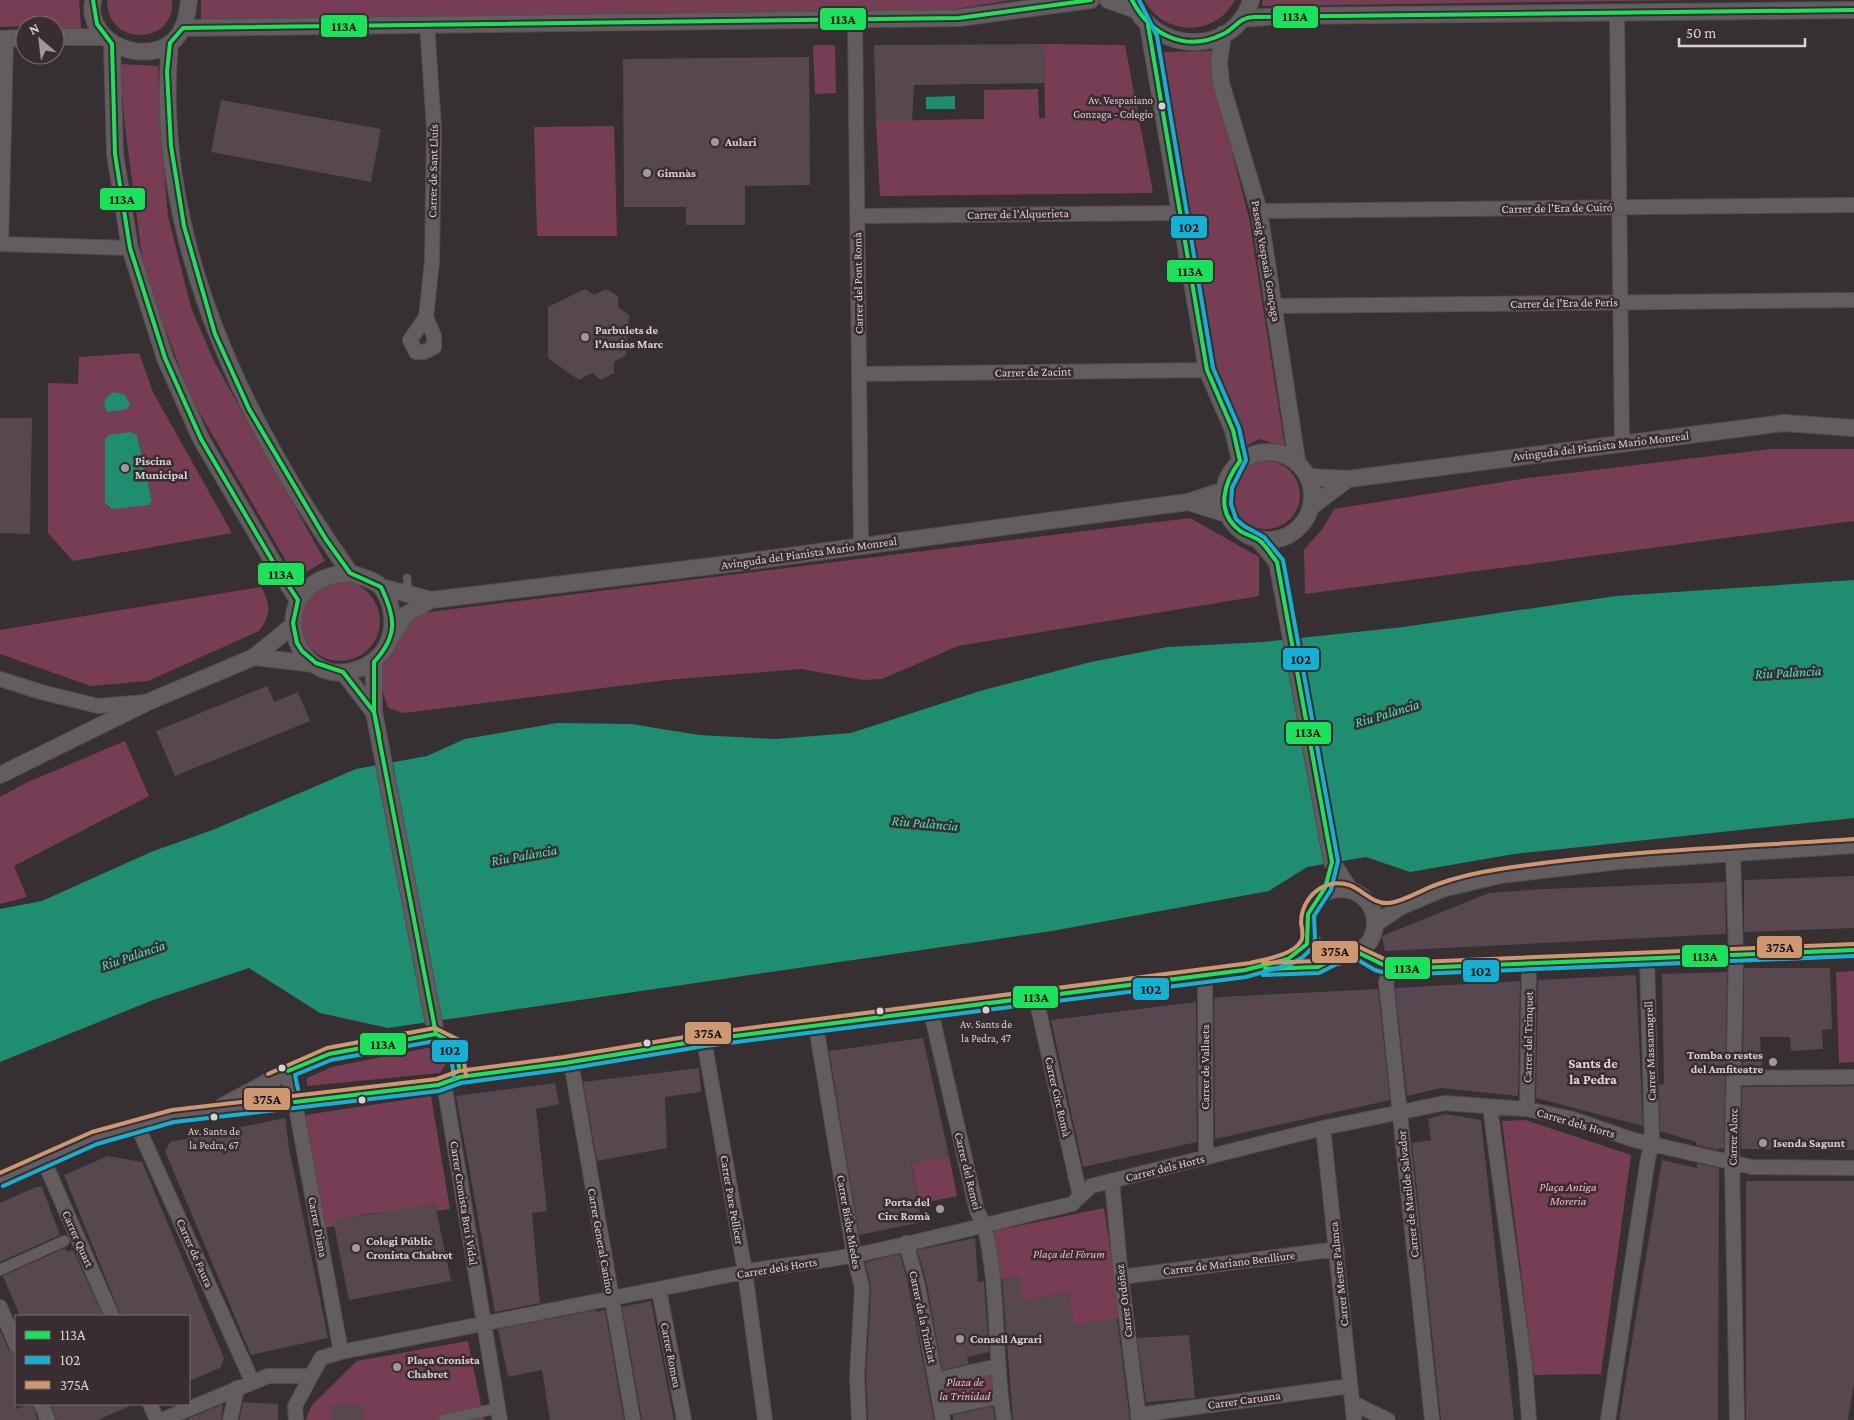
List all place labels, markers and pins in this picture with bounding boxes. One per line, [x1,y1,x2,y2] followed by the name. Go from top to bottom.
[1073,94,1154,121] place label: Av. Vespasiano Gonzaga - Colegio
[1157,101,1167,111] marker: Av. Vespasiano Gonzaga - Colegio
[724,135,757,149] place label: Aulari
[709,136,721,148] marker: Aulari
[657,166,696,180] place label: Gimnàs
[641,167,653,179] marker: Gimnàs
[595,323,664,351] place label: Parbulets de l'Ausias Marc
[579,331,591,343] marker: Parbulets de l'Ausias Marc
[135,454,188,482] place label: Piscina Municipal
[119,462,131,474] marker: Piscina Municipal
[981,1005,991,1015] marker: Av. Sants de la Pedra, 47
[875,1006,885,1016] unlabelled marker
[960,1018,1012,1045] place label: Av. Sants de la Pedra, 47
[642,1038,652,1048] unlabelled marker
[1687,1048,1763,1076] place label: Tomba o restes del Amfiteatre
[1767,1056,1779,1068] marker: Tomba o restes del Amfiteatre
[277,1063,287,1073] unlabelled marker
[357,1095,367,1105] unlabelled marker
[209,1112,219,1122] marker: Av. Sants de la Pedra, 67
[188,1125,240,1152] place label: Av. Sants de la Pedra, 67
[1773,1136,1846,1150] place label: Isenda Sagunt
[1757,1137,1769,1149] marker: Isenda Sagunt
[878,1195,931,1223] place label: Porta del Circ Romà
[934,1203,946,1215] marker: Porta del Circ Romà
[366,1234,453,1262] place label: Colegi Públic Cronista Chabret
[350,1242,362,1254] marker: Colegi Públic Cronista Chabret
[970,1332,1042,1346] place label: Consell Agrari
[954,1333,966,1345] marker: Consell Agrari
[407,1353,480,1381] place label: Plaça Cronista Chabret
[391,1361,403,1373] marker: Plaça Cronista Chabret

